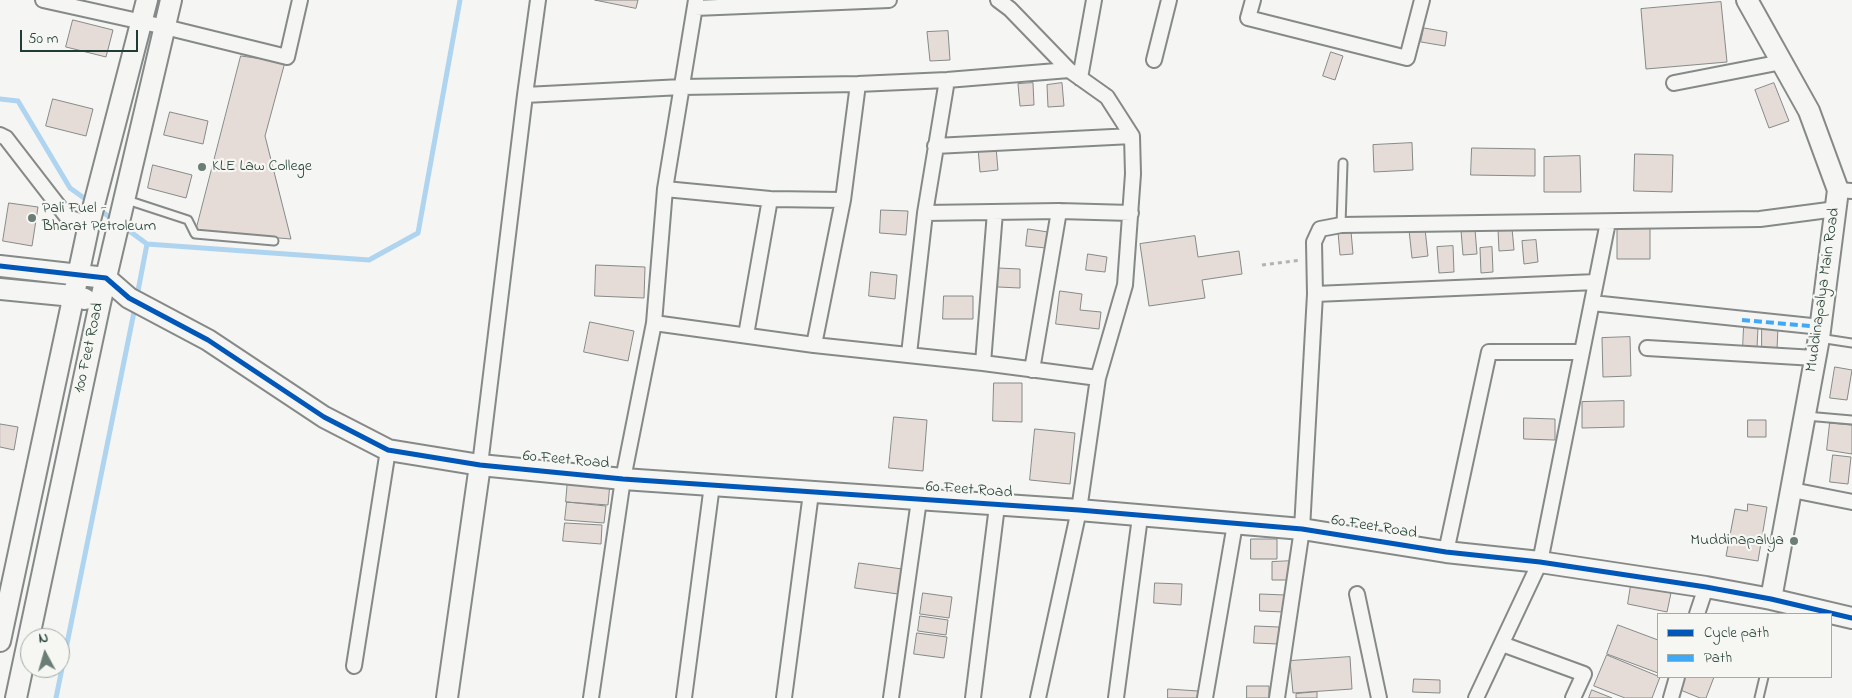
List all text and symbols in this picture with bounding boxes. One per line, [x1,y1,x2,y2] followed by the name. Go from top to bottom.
[22,20,140,52] scale bar
[28,28,58,50] text: 50 m
[212,157,312,177] place label: KLE Law College
[196,161,208,173] marker: KLE Law College
[42,199,156,237] place label: Pali Fuel - Bharat Petroleum
[1803,207,1845,373] street label: Muddinapalya Main Road
[26,212,38,224] marker: Pali Fuel - Bharat Petroleum
[71,301,109,395] street label: 100 Feet Road
[522,448,610,474] street label: 60 Feet Road
[925,478,1013,504] street label: 60 Feet Road
[1330,512,1418,544] street label: 60 Feet Road
[1690,531,1784,551] place label: Muddinapalya
[1788,535,1800,547] marker: Muddinapalya
[1657,613,1832,678] legend
[1704,622,1769,644] text: Cycle path
[20,628,70,678] north arrow
[38,628,49,650] text: N
[1704,647,1732,669] text: Path

